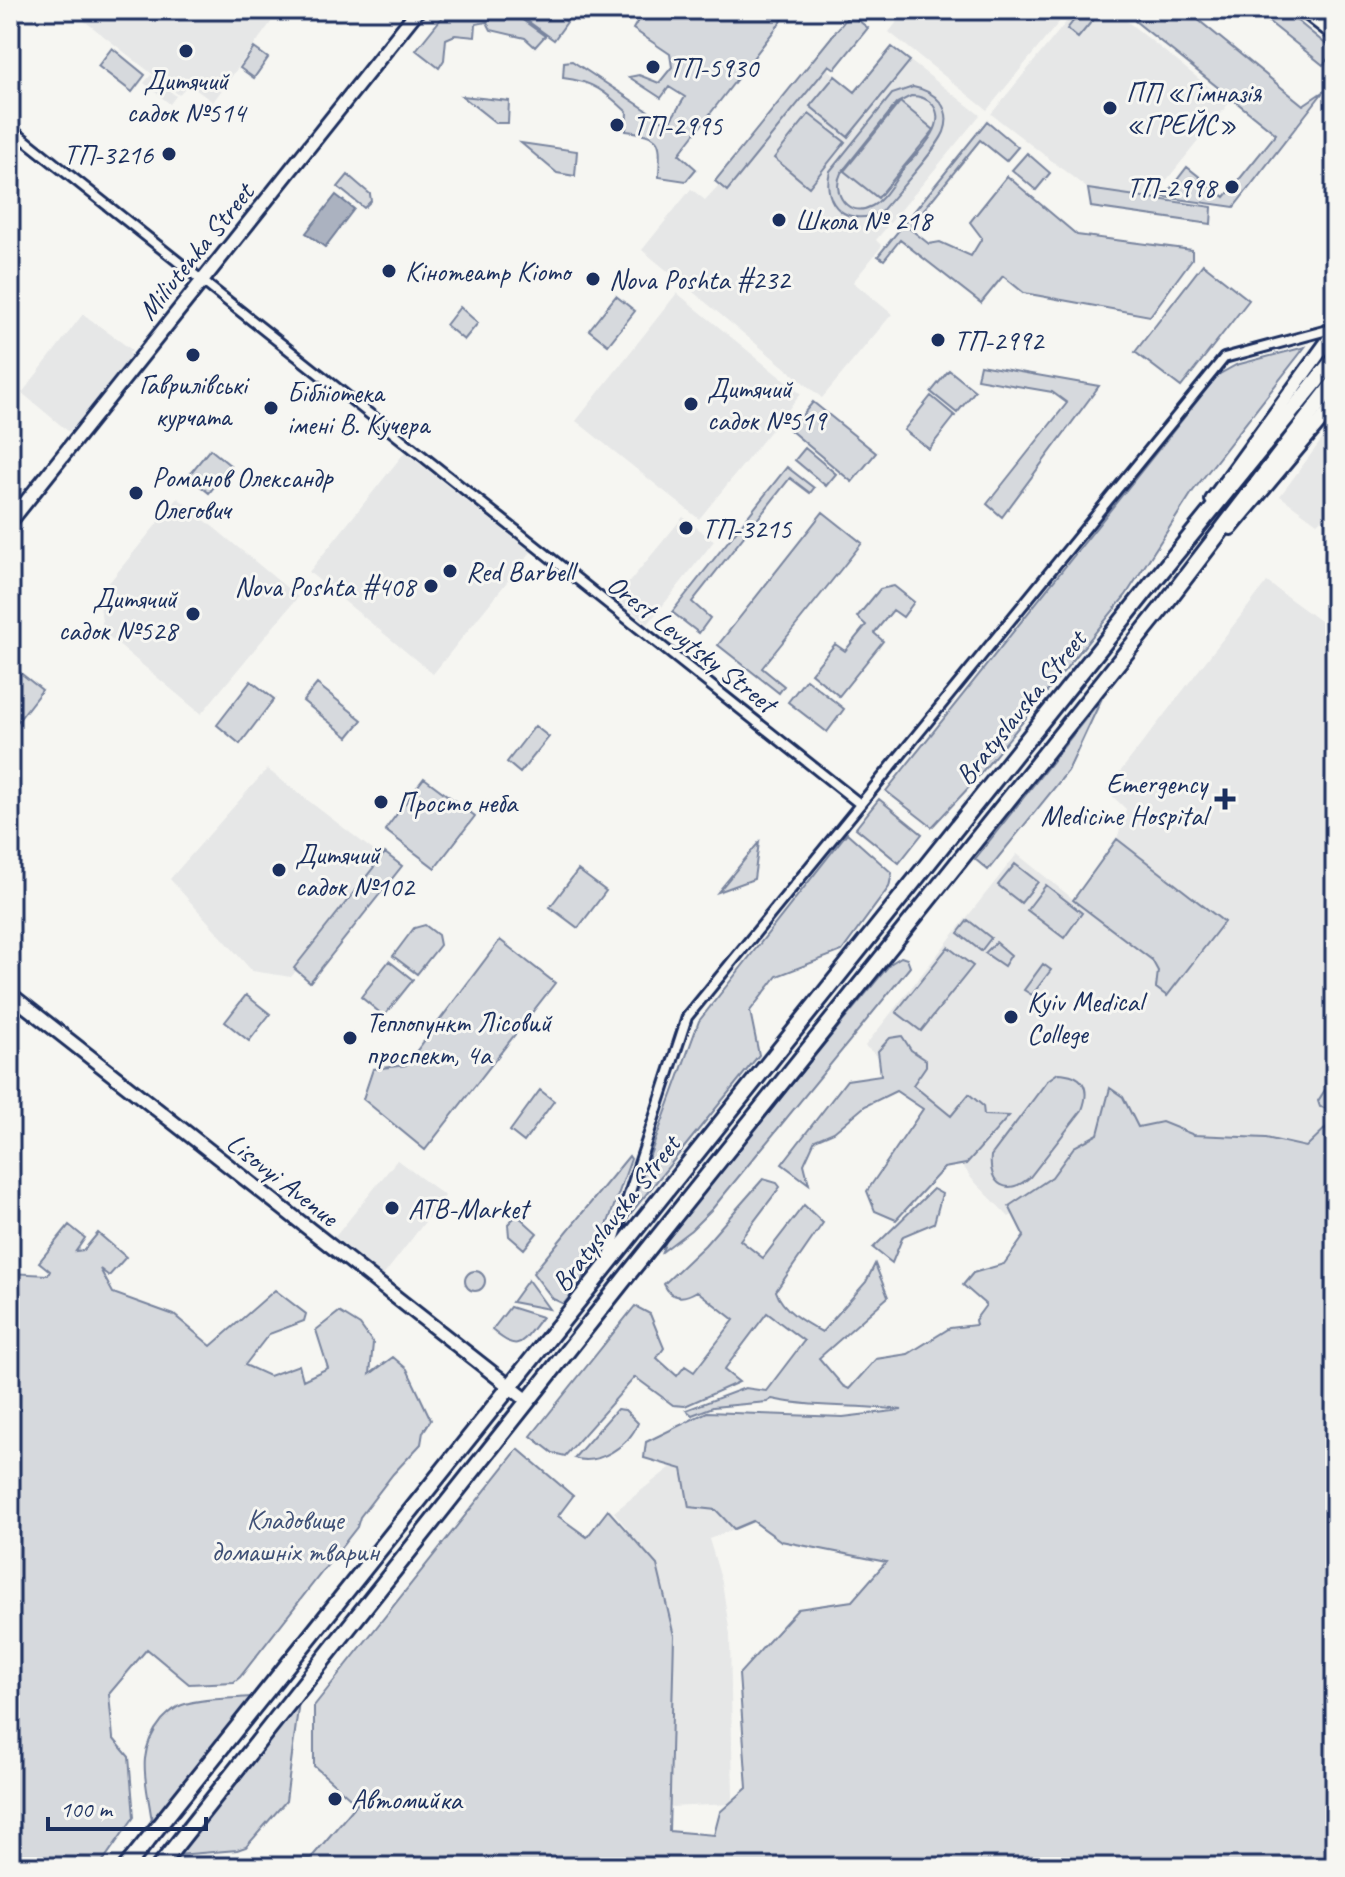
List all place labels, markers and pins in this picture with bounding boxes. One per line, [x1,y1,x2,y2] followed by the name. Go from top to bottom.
[177,42,195,60] marker: Дитячий садок №514
[669,50,761,85] place label: ТП-5930
[644,58,662,76] marker: ТП-5930
[127,63,248,130] place label: Дитячий садок №514
[1126,75,1262,142] place label: ПП «Гімназія «ГРЕЙС»
[1101,99,1119,117] marker: ПП «Гімназія «ГРЕЙС»
[633,108,724,143] place label: ТП-2995
[608,116,626,134] marker: ТП-2995
[64,137,154,172] place label: ТП-3216
[160,145,178,163] marker: ТП-3216
[1127,170,1218,205] place label: ТП-2998
[1223,178,1241,196] marker: ТП-2998
[795,203,934,238] place label: Школа № 218
[770,211,788,229] marker: Школа № 218
[405,254,573,289] place label: Кінотеатр Кіото
[380,262,398,280] marker: Кінотеатр Кіото
[609,262,792,297] place label: Nova Poshta #232
[584,270,602,288] marker: Nova Poshta #232
[954,323,1046,358] place label: ТП-2992
[929,331,947,349] marker: ТП-2992
[184,346,202,364] marker: Гаврилівські курчата
[139,367,251,434] place label: Гаврилівські курчата
[707,371,828,438] place label: Дитячий садок №519
[287,375,431,442] place label: Бібліотека імені В. Кучера
[682,395,700,413] marker: Дитячий садок №519
[262,399,280,417] marker: Бібліотека імені В. Кучера
[152,460,335,527] place label: Романов Олександр Олегович
[127,484,145,502] marker: Романов Олександр Олегович
[702,511,793,546] place label: ТП-3215
[677,519,695,537] marker: ТП-3215
[466,554,579,589] place label: Red Barbell
[441,562,459,580] marker: Red Barbell
[234,569,417,604] place label: Nova Poshta #408
[422,577,440,595] marker: Nova Poshta #408
[58,581,179,648] place label: Дитячий садок №528
[184,605,202,623] marker: Дитячий садок №528
[1041,766,1212,833] place label: Emergency Medicine Hospital
[397,785,519,820] place label: Просто неба
[1214,788,1236,810] marker: Emergency Medicine Hospital
[372,793,390,811] marker: Просто неба
[295,837,416,904] place label: Дитячий садок №102
[270,861,288,879] marker: Дитячий садок №102
[1027,984,1149,1051] place label: Kyiv Medical College
[366,1005,553,1072] place label: Теплопункт Лісовий проспект, 4а
[1002,1008,1020,1026] marker: Kyiv Medical College
[341,1029,359,1047] marker: Теплопункт Лісовий проспект, 4а
[408,1191,532,1226] place label: ATB-Market
[383,1199,401,1217] marker: ATB-Market
[351,1782,464,1817] place label: Автомийка
[326,1790,344,1808] marker: Автомийка

